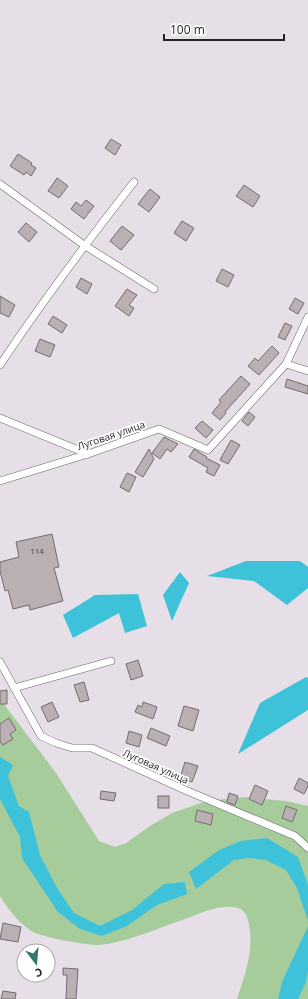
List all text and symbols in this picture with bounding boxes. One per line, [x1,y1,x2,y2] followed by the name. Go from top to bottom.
[164,16,284,42] scale bar
[170,21,205,38] text: 100 m
[75,417,147,453] street label: Луговая улица
[30,545,44,556] house number: 114
[121,745,191,787] street label: Луговая улица
[16,943,56,983] north arrow
[33,965,44,981] text: С

